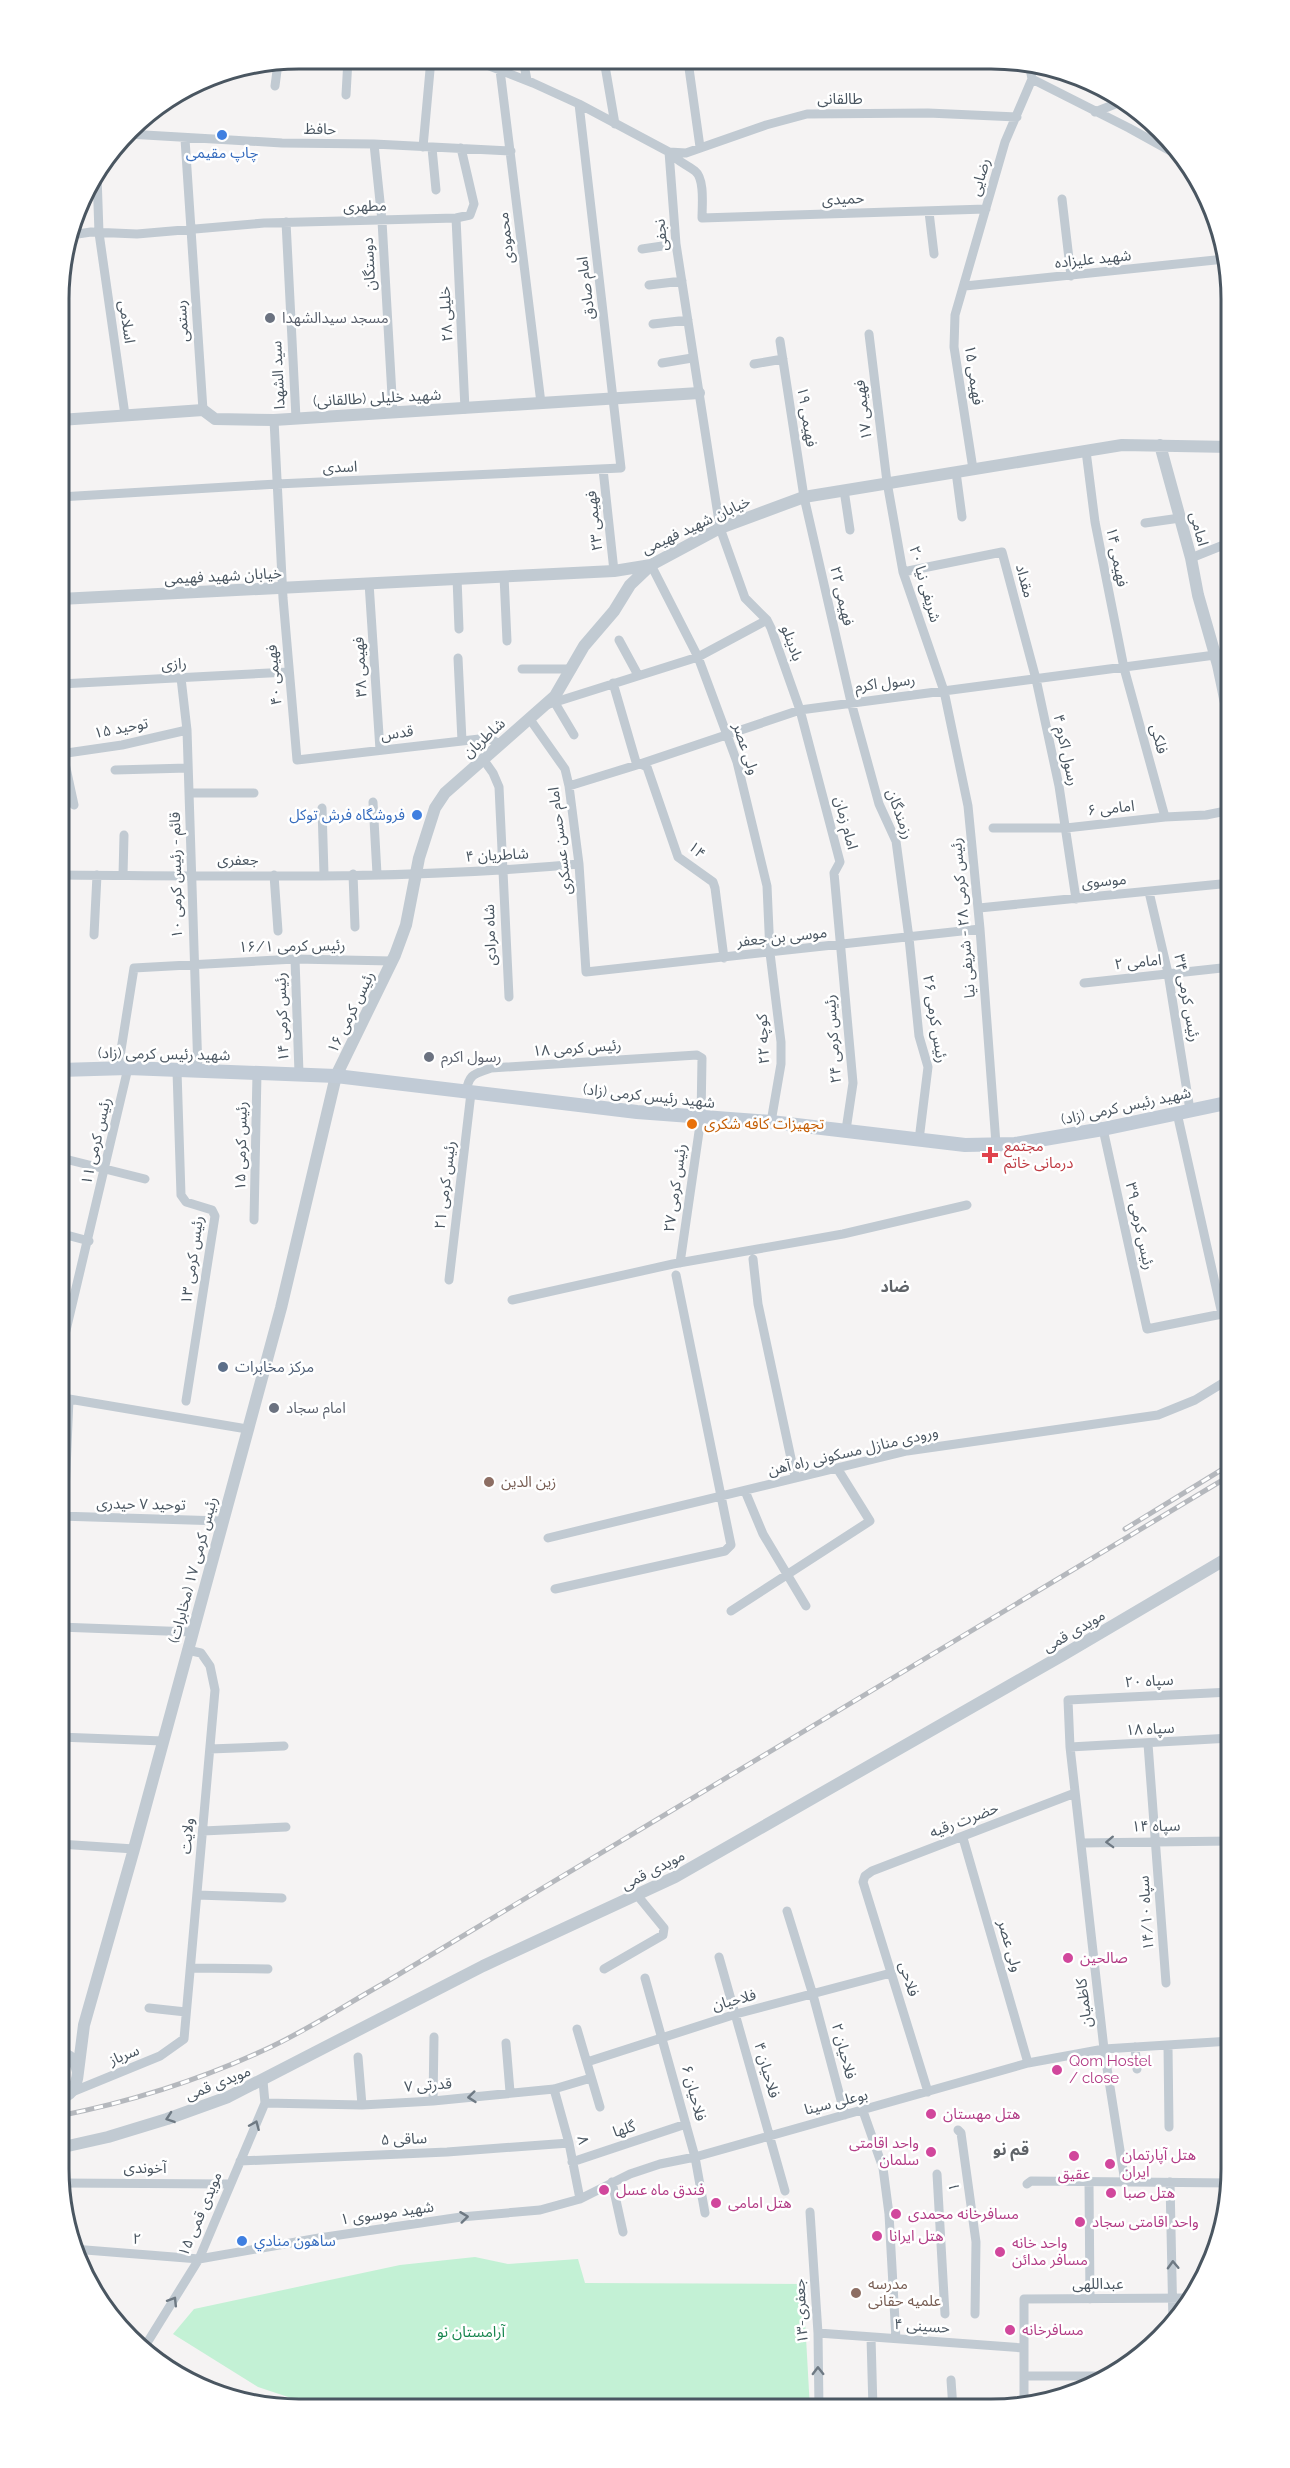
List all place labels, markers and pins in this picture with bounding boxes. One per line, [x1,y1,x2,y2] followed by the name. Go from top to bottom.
[215,128,229,142] marker: چاپ مقیمی
[186,144,258,163] place label: چاپ مقیمی
[282,309,389,327] place label: مسجد سیدالشهدا
[263,311,277,325] marker: مسجد سیدالشهدا
[289,806,405,824] place label: فروشگاه فرش توکل
[410,808,424,822] marker: فروشگاه فرش توکل
[441,1048,502,1068] place label: رسول اکرم
[422,1050,436,1064] marker: رسول اکرم
[704,1115,824,1133] place label: تجهیزات کافه شکری
[685,1117,699,1131] marker: تجهیزات کافه شکری
[1004,1137,1073,1174] place label: مجتمع درمانی خاتم
[981,1146,999,1164] marker: مجتمع درمانی خاتم
[235,1358,314,1376] place label: مرکز مخابرات
[216,1360,230,1374] marker: مرکز مخابرات
[286,1399,346,1419] place label: امام سجاد
[267,1401,281,1415] marker: امام سجاد
[501,1473,556,1491] place label: زین الدین
[482,1475,496,1489] marker: زین الدین
[1080,1949,1128,1967] place label: صالحین
[1061,1951,1075,1965] marker: صالحین
[1069,2052,1153,2087] place label: Qom Hostel / close
[1050,2063,1064,2077] marker: Qom Hostel / close
[943,2105,1020,2123] place label: هتل مهستان
[924,2107,938,2121] marker: هتل مهستان
[849,2134,919,2169] place label: واحد اقامتی سلمان
[924,2145,938,2159] marker: واحد اقامتی سلمان
[1122,2146,1196,2181] place label: هتل آپارتمان ایران
[1067,2149,1081,2163] marker: عقیق
[1103,2157,1117,2171] marker: هتل آپارتمان ایران
[1058,2165,1091,2184] place label: عقیق
[616,2181,705,2199] place label: فندق ماه عسل
[597,2183,611,2197] marker: فندق ماه عسل
[1123,2184,1175,2202] place label: هتل صبا
[1104,2186,1118,2200] marker: هتل صبا
[728,2194,792,2212] place label: هتل امامی
[709,2196,723,2210] marker: هتل امامی
[908,2205,1019,2223] place label: مسافرخانه محمدی
[889,2207,903,2221] marker: مسافرخانه محمدی
[1092,2213,1199,2231] place label: واحد اقامتی سجاد
[1073,2215,1087,2229] marker: واحد اقامتی سجاد
[889,2227,944,2245] place label: هتل ایرانا
[870,2229,884,2243] marker: هتل ایرانا
[254,2232,336,2252] place label: ساهون منادي
[235,2234,249,2248] marker: ساهون منادي
[1012,2234,1088,2269] place label: واحد خانه مسافر مدائن
[993,2245,1007,2259] marker: واحد خانه مسافر مدائن
[868,2275,942,2310] place label: مدرسه علمیه حقانی
[849,2286,863,2300] marker: مدرسه علمیه حقانی
[1022,2321,1084,2339] place label: مسافرخانه
[1003,2323,1017,2337] marker: مسافرخانه

